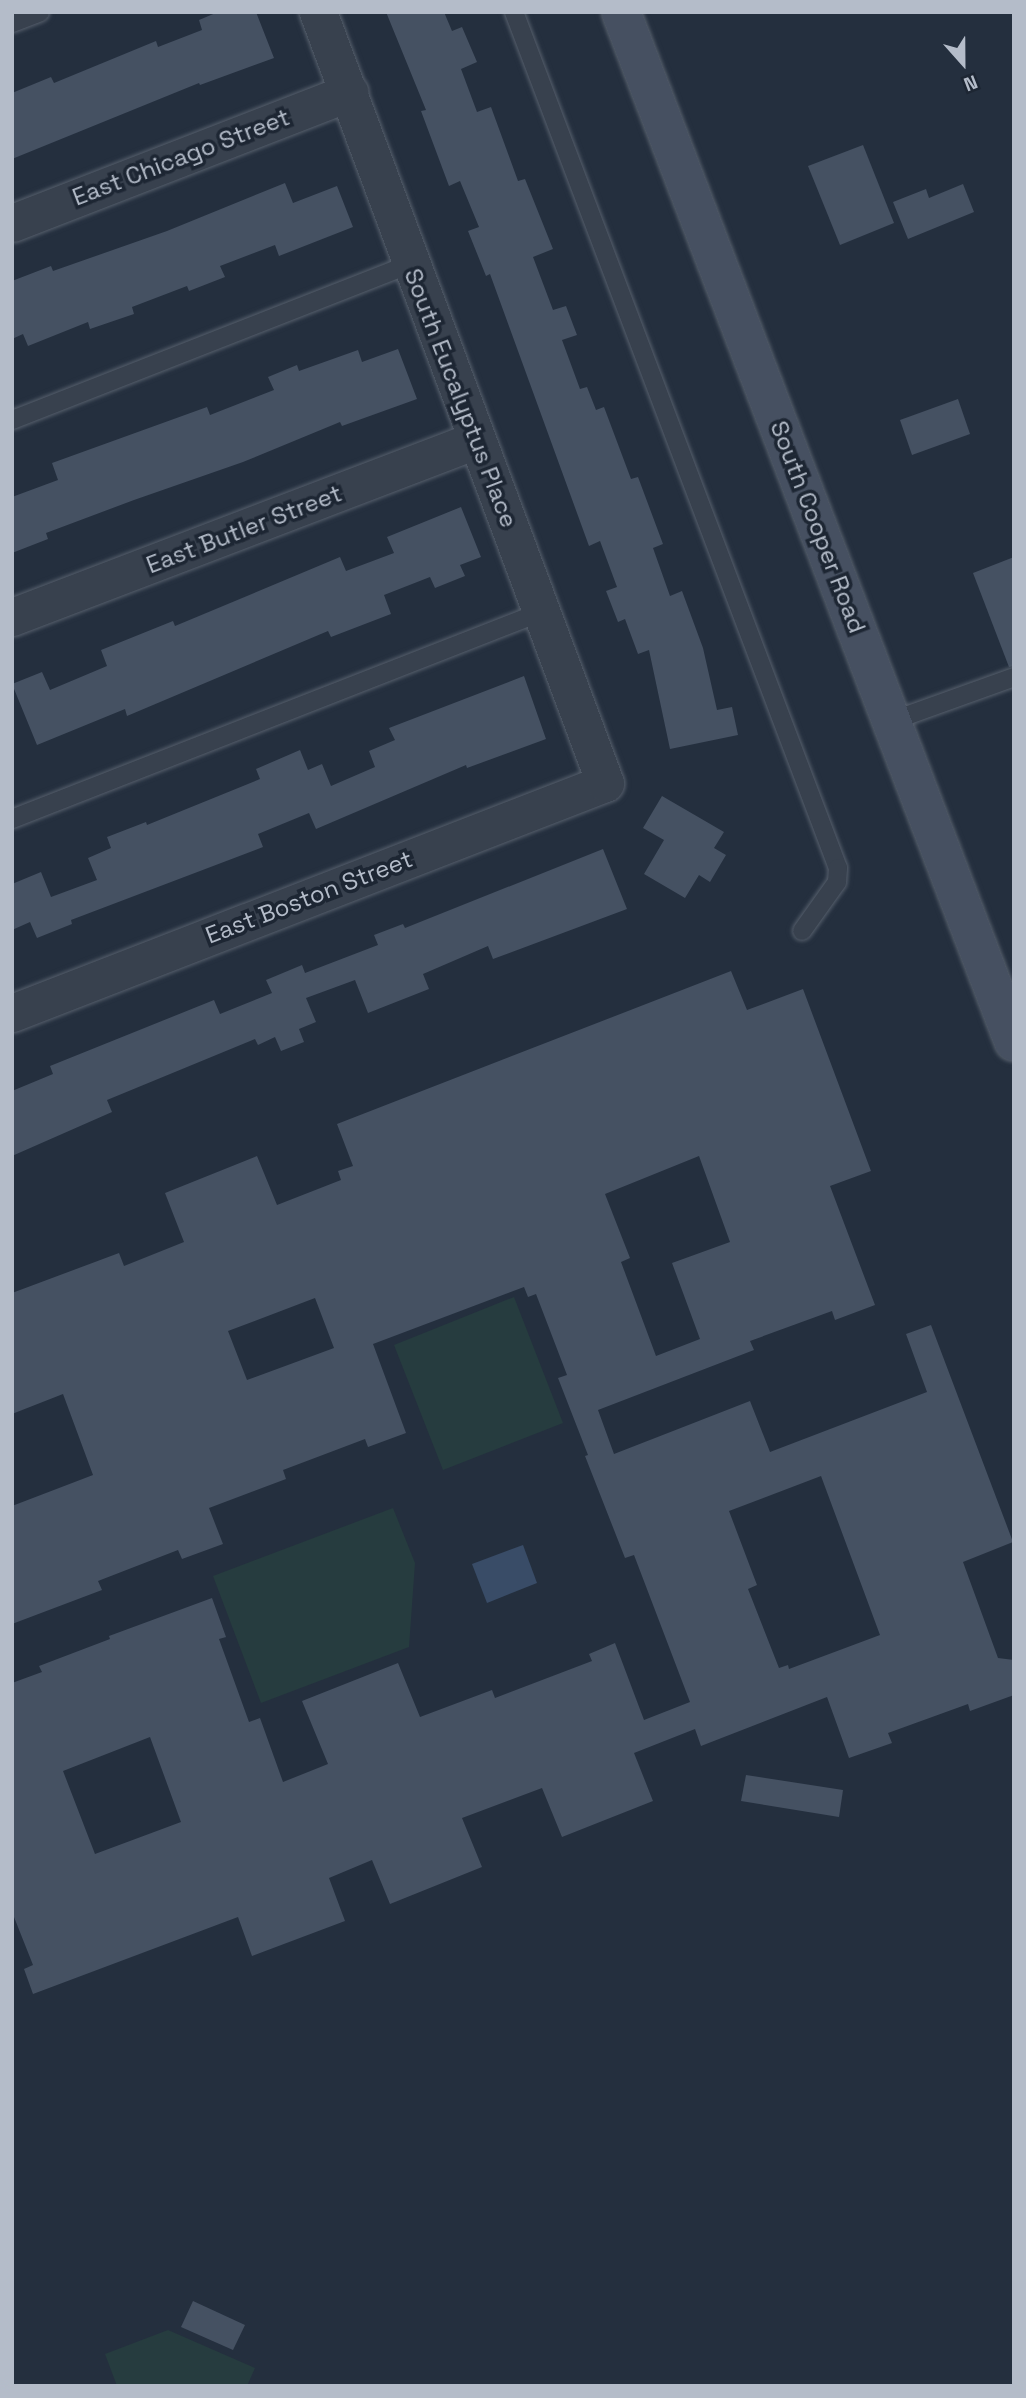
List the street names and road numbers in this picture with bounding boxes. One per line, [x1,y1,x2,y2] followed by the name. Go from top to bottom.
[68,102,294,212] street label: East Chicago Street
[398,264,524,532] street label: South Eucalyptus Place
[764,417,872,637] street label: South Cooper Road
[142,478,346,580] street label: East Butler Street
[201,844,417,950] street label: East Boston Street

